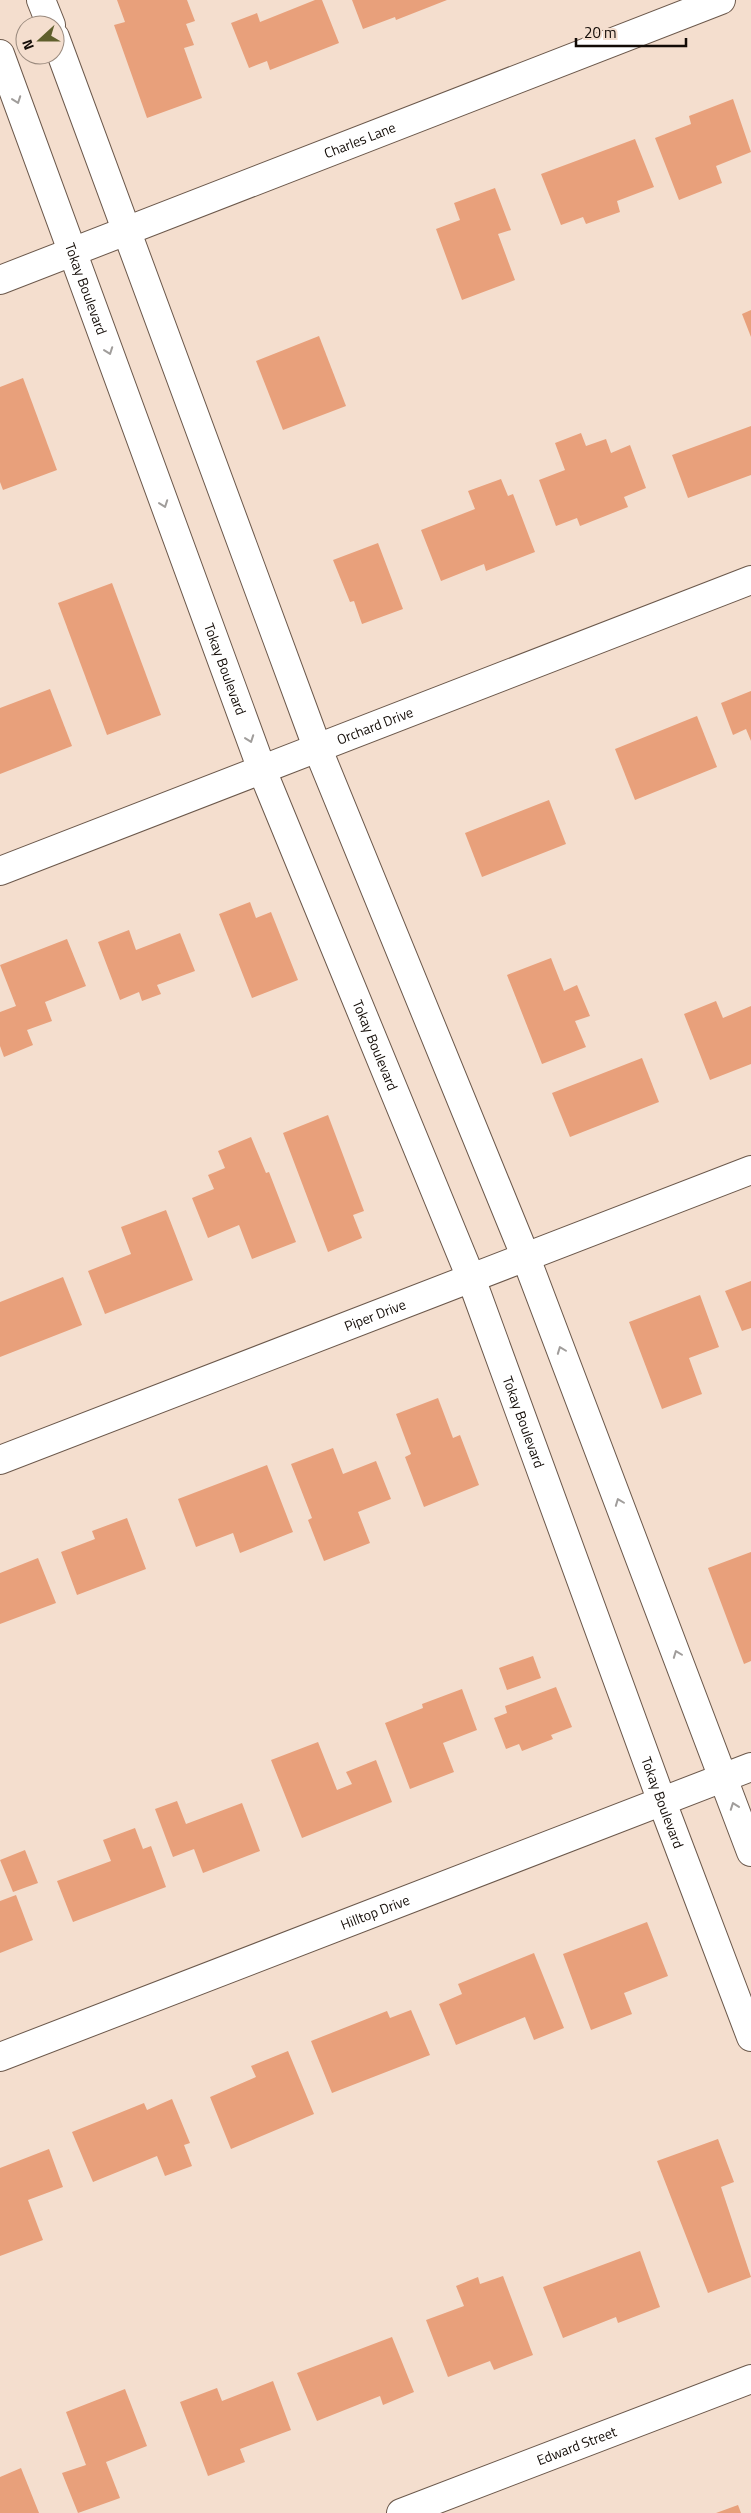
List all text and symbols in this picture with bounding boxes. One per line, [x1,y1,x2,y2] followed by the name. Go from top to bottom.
[15,15,65,65] north arrow
[576,15,686,47] scale bar
[584,21,617,44] text: 20 m
[16,37,39,53] text: N
[11,95,21,104] one-way arrow
[321,116,399,163] street label: Charles Lane
[60,240,113,337] street label: Tokay Boulevard
[103,347,113,355] one-way arrow
[158,499,168,508] one-way arrow
[199,620,252,718] street label: Tokay Boulevard
[333,701,416,750] street label: Orchard Drive
[244,734,254,743] one-way arrow
[348,996,404,1094] street label: Tokay Boulevard
[341,1293,409,1336] street label: Piper Drive
[557,1346,567,1355] one-way arrow
[498,1373,550,1471] street label: Tokay Boulevard
[615,1498,625,1507] one-way arrow
[673,1650,683,1659] one-way arrow
[636,1753,690,1851] street label: Tokay Boulevard
[730,1802,740,1811] one-way arrow
[337,1889,412,1935] street label: Hilltop Drive
[533,2420,619,2470] street label: Edward Street

